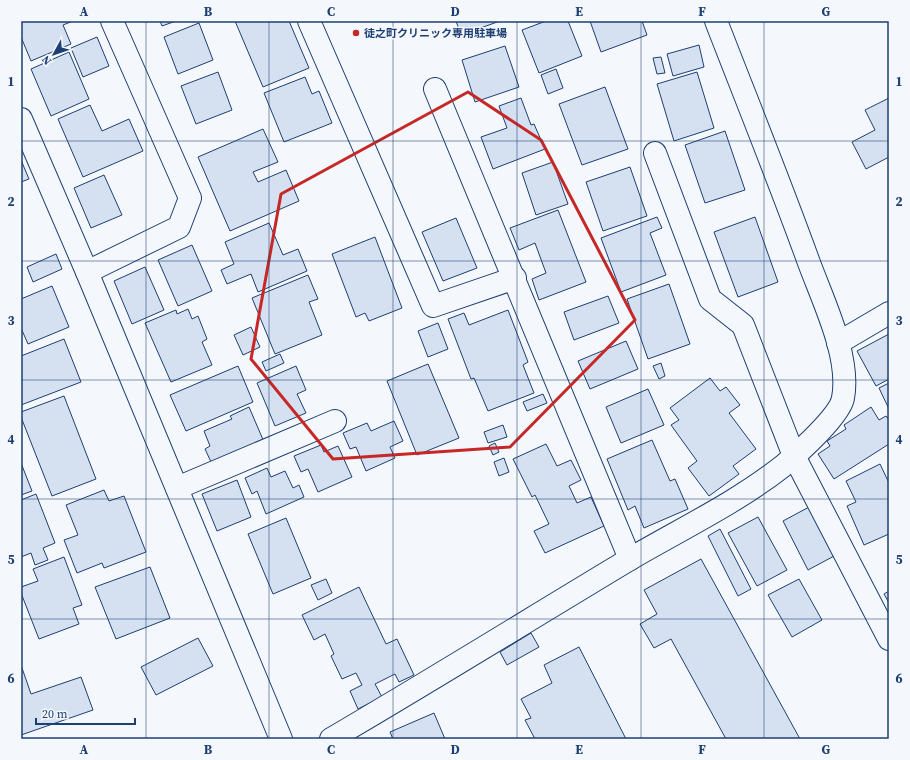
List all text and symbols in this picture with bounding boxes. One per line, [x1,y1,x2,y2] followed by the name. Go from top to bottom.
[80,3,89,20] text: A
[204,3,213,20] text: B
[327,3,335,20] text: C
[450,3,460,20] text: D
[575,3,583,20] text: E
[698,3,706,20] text: F
[822,3,831,20] text: G
[364,26,507,41] place label: 徒之町クリニック専用駐車場
[351,28,361,38] marker: 徒之町クリニック専用駐車場
[34,34,74,74] north arrow
[38,52,55,68] text: N
[7,73,15,90] text: 1
[895,73,903,90] text: 1
[7,193,15,210] text: 2
[895,193,903,210] text: 2
[7,312,15,329] text: 3
[895,312,903,329] text: 3
[7,431,15,448] text: 4
[895,431,903,448] text: 4
[7,551,15,568] text: 5
[895,551,903,568] text: 5
[7,670,15,687] text: 6
[895,670,903,687] text: 6
[36,700,135,726] scale bar
[42,706,68,722] text: 20 m
[80,741,89,758] text: A
[204,741,213,758] text: B
[327,741,335,758] text: C
[450,741,460,758] text: D
[575,741,583,758] text: E
[698,741,706,758] text: F
[822,741,831,758] text: G

